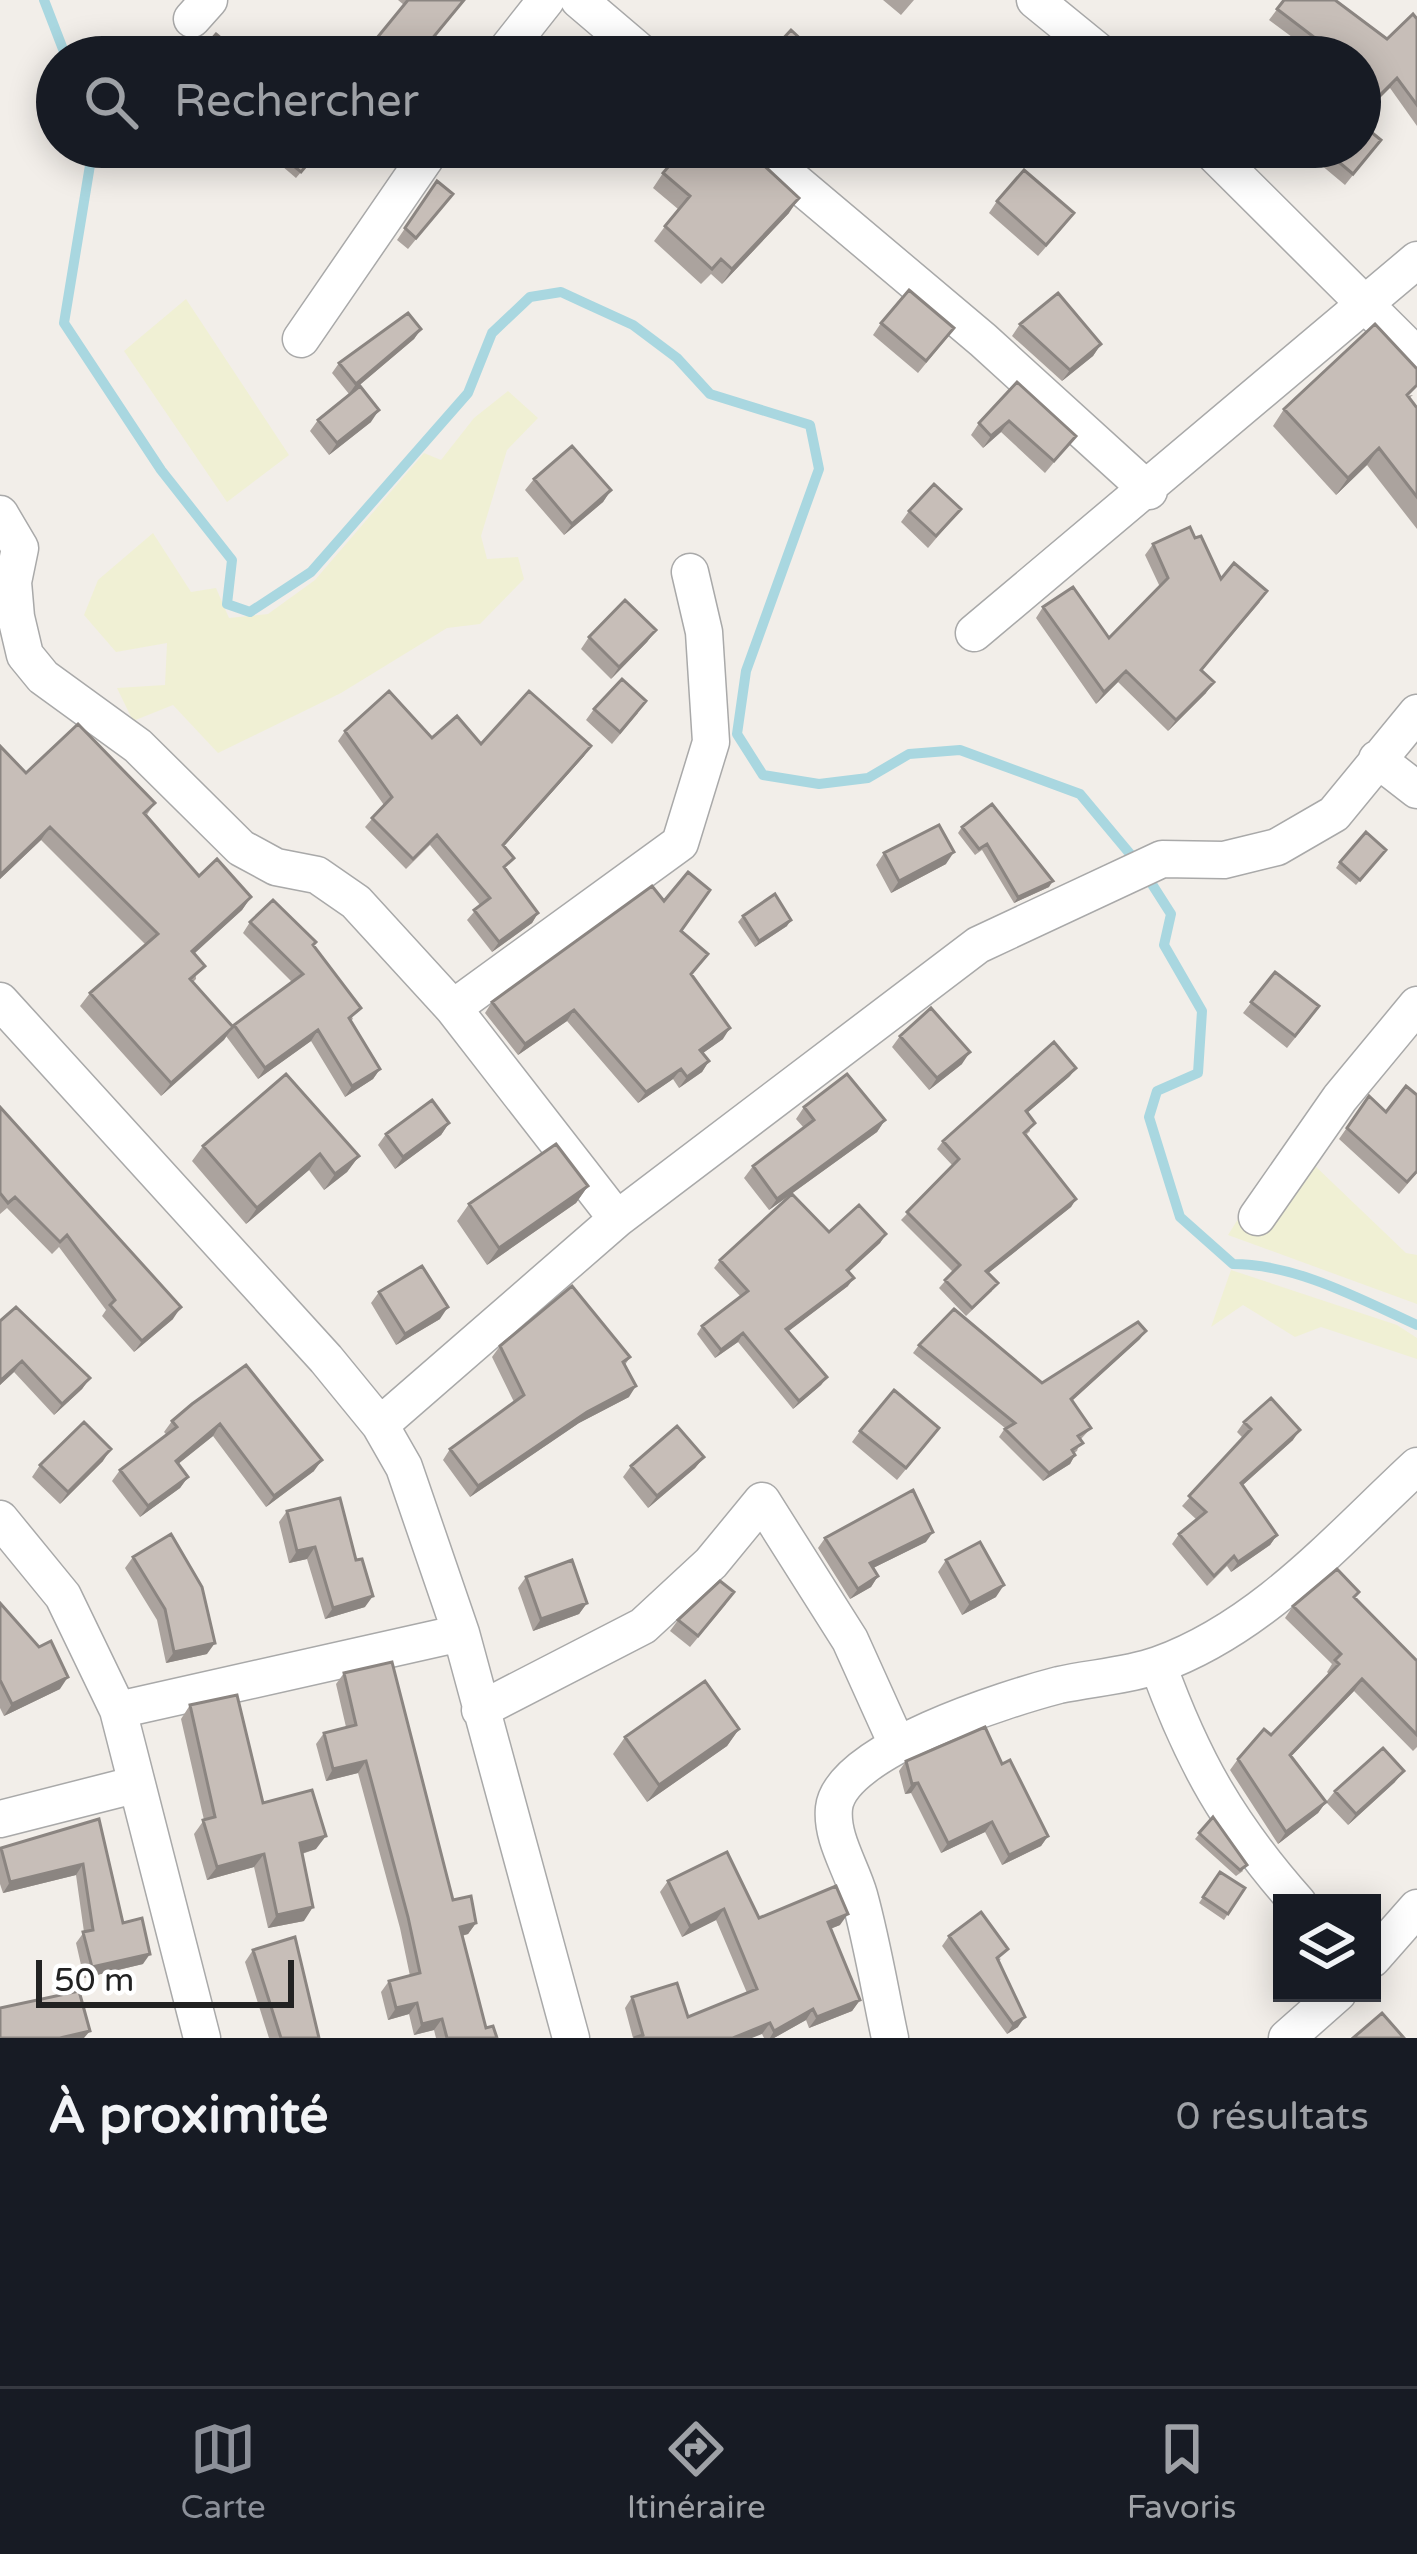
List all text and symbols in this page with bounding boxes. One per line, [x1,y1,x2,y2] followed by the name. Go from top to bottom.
[36,36,1381,168] search box
[78,69,144,135] icon: search
[174,75,419,129] text: Rechercher
[1273,1894,1381,2002] map controls
[1273,1894,1381,2002] button: layers
[36,1954,294,2007] scale bar
[54,1961,134,2000] text: 50 m
[48,2085,328,2147] text: À proximité
[1176,2093,1369,2140] text: 0 résultats
[181,2416,266,2527] tab: Carte
[627,2416,766,2527] tab: Itinéraire
[1127,2416,1236,2527] tab: Favoris

